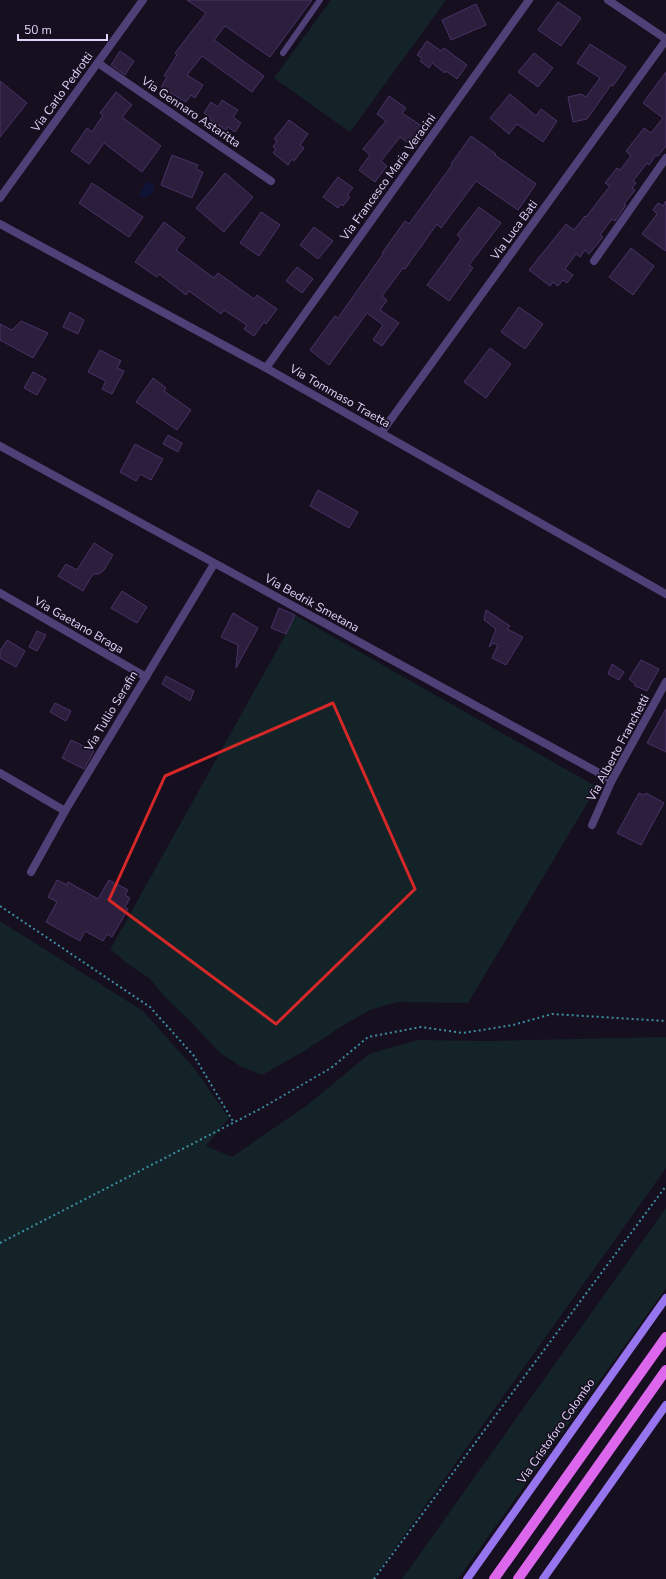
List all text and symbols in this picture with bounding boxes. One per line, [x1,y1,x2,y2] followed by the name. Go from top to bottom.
[18,16,107,42] scale bar
[24,22,52,38] text: 50 m
[27,49,96,136] street label: Via Carlo Pedrotti
[138,72,244,151] street label: Via Gennaro Astaritta
[336,110,439,244] street label: Via Francesco Maria Veracini
[486,197,541,264] street label: Via Luca Bati
[286,360,393,431] street label: Via Tommaso Traetta
[261,570,362,636] street label: Via Bedrik Smetana
[30,592,127,657] street label: Via Gaetano Braga
[80,668,141,755] street label: Via Tullio Serafin
[583,692,653,805] street label: Via Alberto Franchetti
[513,1375,599,1488] street label: Via Cristoforo Colombo

